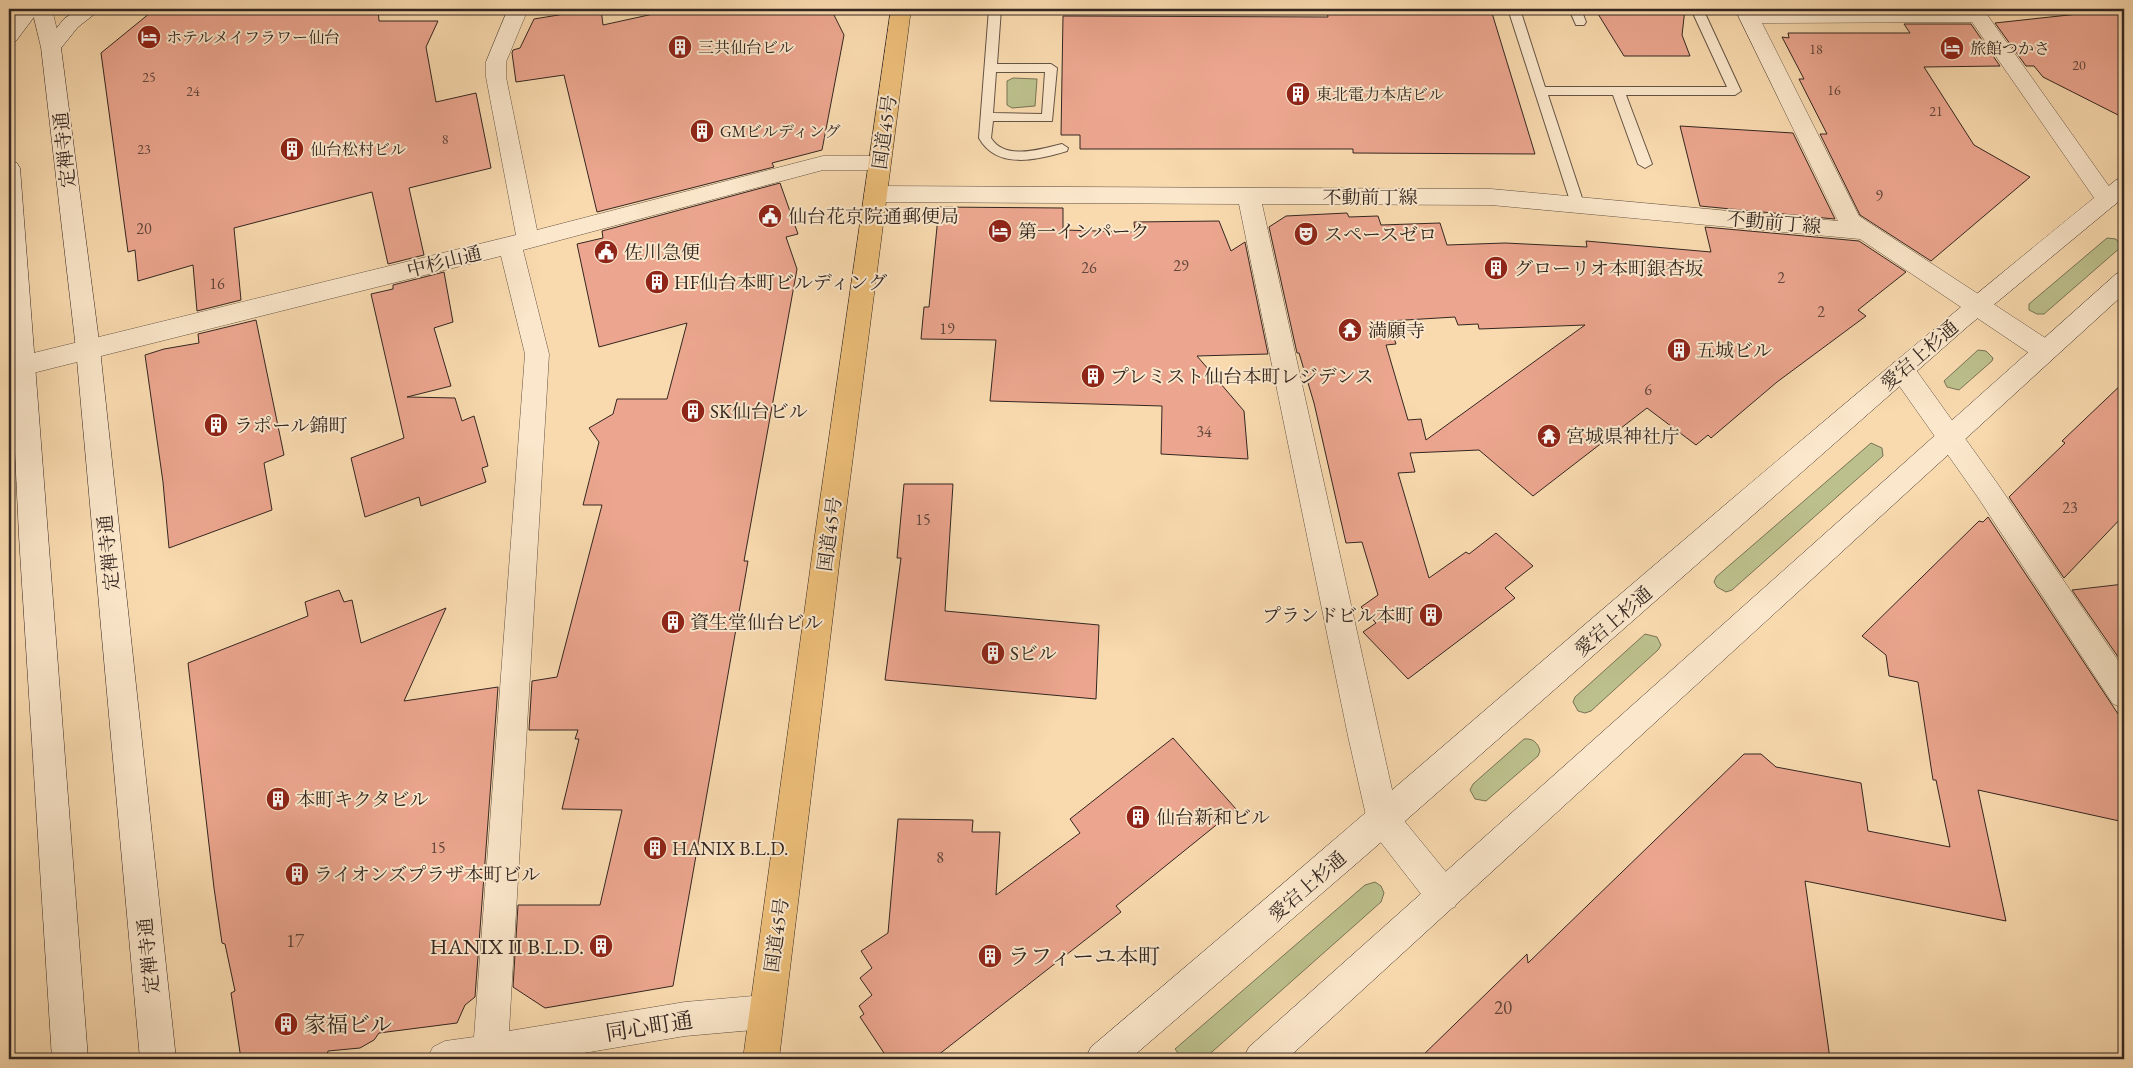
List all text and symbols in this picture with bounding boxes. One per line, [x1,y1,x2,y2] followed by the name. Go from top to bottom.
[136,24,162,50] hotel icon: ホテルメイフラワー仙台
[166,27,340,48] place label: ホテルメイフラワー仙台
[667,34,693,60] building icon: 三共仙台ビル
[1939,35,1965,61] hotel icon: 旅館つかさ
[698,37,794,58] place label: 三共仙台ビル
[1970,38,2050,59] place label: 旅館つかさ
[1809,40,1823,58] house number: 18
[2072,56,2086,74] house number: 20
[142,68,156,86] house number: 25
[1285,81,1311,107] building icon: 東北電力本店ビル
[1827,81,1841,99] house number: 16
[186,82,200,100] house number: 24
[1316,84,1444,105] place label: 東北電力本店ビル
[867,93,902,171] street label: 国道45号
[1929,102,1943,120] house number: 21
[48,111,81,189] street label: 定禅寺通
[689,118,715,144] building icon: GMビルディング
[720,121,840,142] place label: GMビルディング
[442,130,449,148] house number: 8
[279,136,305,162] building icon: 仙台松村ビル
[310,139,406,160] place label: 仙台松村ビル
[137,140,151,158] house number: 23
[1322,185,1418,210] street label: 不動前丁線
[1875,185,1883,206] house number: 9
[757,203,783,229] public building icon: 仙台花京院通郵便局
[788,204,959,229] place label: 仙台花京院通郵便局
[1726,206,1822,239] street label: 不動前丁線
[136,218,152,239] house number: 20
[987,218,1013,244] hotel icon: 第一インパーク
[1018,219,1150,244] place label: 第一インパーク
[1293,221,1319,247] theatre icon: スペースゼロ
[1324,222,1437,247] place label: スペースゼロ
[593,239,619,265] public building icon: 佐川急便
[404,240,484,283] street label: 中杉山通
[624,240,700,265] place label: 佐川急便
[1173,255,1189,276] house number: 29
[1483,255,1509,281] building icon: グローリオ本町銀杏坂
[1514,256,1704,281] place label: グローリオ本町銀杏坂
[1081,257,1097,278] house number: 26
[1777,267,1785,288] house number: 2
[644,269,670,295] building icon: HF仙台本町ビルディング
[674,270,887,295] place label: HF仙台本町ビルディング
[209,273,225,294] house number: 16
[1817,301,1825,322] house number: 2
[1875,315,1963,396] street label: 愛宕上杉通
[1337,317,1363,343] temple icon: 満願寺
[939,318,955,339] house number: 19
[1368,318,1425,343] place label: 満願寺
[1666,337,1692,363] building icon: 五城ビル
[1696,338,1772,363] place label: 五城ビル
[1080,363,1106,389] building icon: プレミスト仙台本町レジデンス
[1110,364,1374,389] place label: プレミスト仙台本町レジデンス
[1644,379,1652,400] house number: 6
[680,398,706,424] building icon: SK仙台ビル
[710,399,808,424] place label: SK仙台ビル
[203,412,229,438] building icon: ラポール錦町
[234,413,348,438] place label: ラポール錦町
[1196,421,1212,442] house number: 34
[1536,423,1562,449] temple icon: 宮城県神社庁
[1566,424,1680,449] place label: 宮城県神社庁
[812,495,847,573] street label: 国道45号
[2062,497,2078,518] house number: 23
[915,509,931,530] house number: 15
[92,514,125,592] street label: 定禅寺通
[1569,581,1657,662] street label: 愛宕上杉通
[1418,602,1444,628] building icon: プランドビル本町
[1262,603,1414,628] place label: プランドビル本町
[660,609,686,635] building icon: 資生堂仙台ビル
[690,610,823,635] place label: 資生堂仙台ビル
[980,640,1006,666] building icon: Sビル
[1010,641,1057,666] place label: Sビル
[265,786,291,812] building icon: 本町キクタビル
[296,787,429,812] place label: 本町キクタビル
[1125,804,1151,830] building icon: 仙台新和ビル
[1156,805,1270,830] place label: 仙台新和ビル
[642,835,668,861] building icon: HANIX B.L.D.
[672,836,788,861] place label: HANIX B.L.D.
[430,837,446,858] house number: 15
[1263,846,1351,927] street label: 愛宕上杉通
[936,847,944,868] house number: 8
[284,861,310,887] building icon: ライオンズプラザ本町ビル
[314,862,540,887] place label: ライオンズプラザ本町ビル
[759,896,794,974] street label: 国道45号
[132,917,165,995] street label: 定禅寺通
[286,928,305,953] house number: 17
[430,932,584,961] place label: HANIX II B.L.D.
[588,933,614,959] building icon: HANIX II B.L.D.
[1008,942,1160,971] place label: ラフィーユ本町
[977,943,1003,969] building icon: ラフィーユ本町
[1494,995,1512,1020] house number: 20
[603,1005,695,1048] street label: 同心町通
[304,1010,392,1039] place label: 家福ビル
[273,1011,299,1037] building icon: 家福ビル

